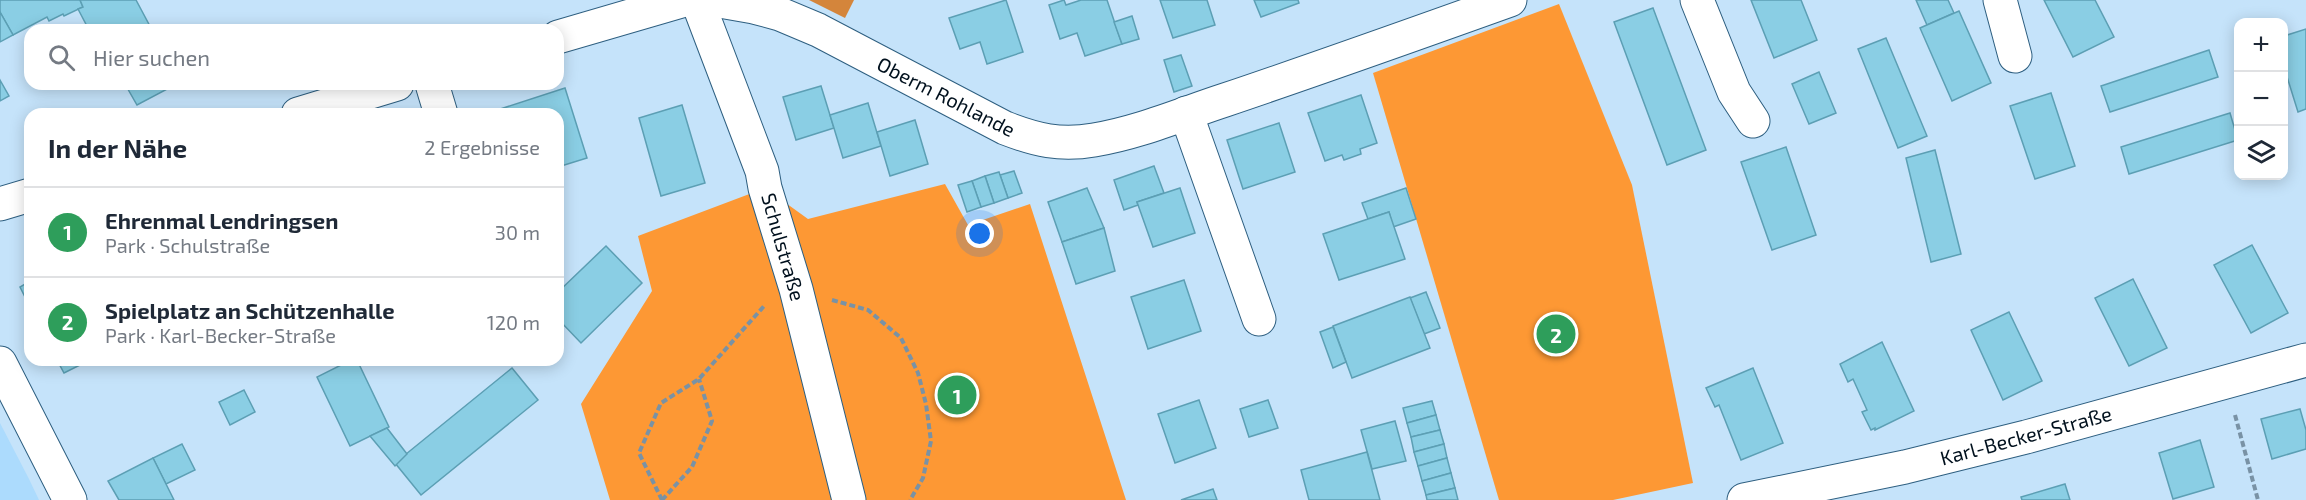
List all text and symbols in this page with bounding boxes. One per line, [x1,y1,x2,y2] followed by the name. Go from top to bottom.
[2234,18,2288,180] map controls
[2234,18,2288,72] button: +
[24,24,564,90] search box
[45,41,78,74] icon: search
[93,44,210,70] text: Hier suchen
[874,51,1019,141] street label: Oberm Rohlande
[2234,72,2288,126] button: −
[2234,126,2288,180] button: layers
[48,132,187,163] text: In der Nähe
[424,135,540,159] text: 2 Ergebnisse
[757,190,811,303] street label: Schulstraße
[105,207,339,233] text: Ehrenmal Lendringsen
[965,219,994,248] your location
[63,220,72,244] text: 1
[495,220,540,244] text: 30 m
[105,233,270,257] text: Park · Schulstraße
[105,297,395,323] text: Spielplatz an Schützenhalle
[62,310,73,334] text: 2
[487,310,540,334] text: 120 m
[1536,312,1576,356] pin: 2
[105,323,336,347] text: Park · Karl-Becker-Straße
[938,372,976,418] pin: 1
[1937,401,2114,469] street label: Karl-Becker-Straße

